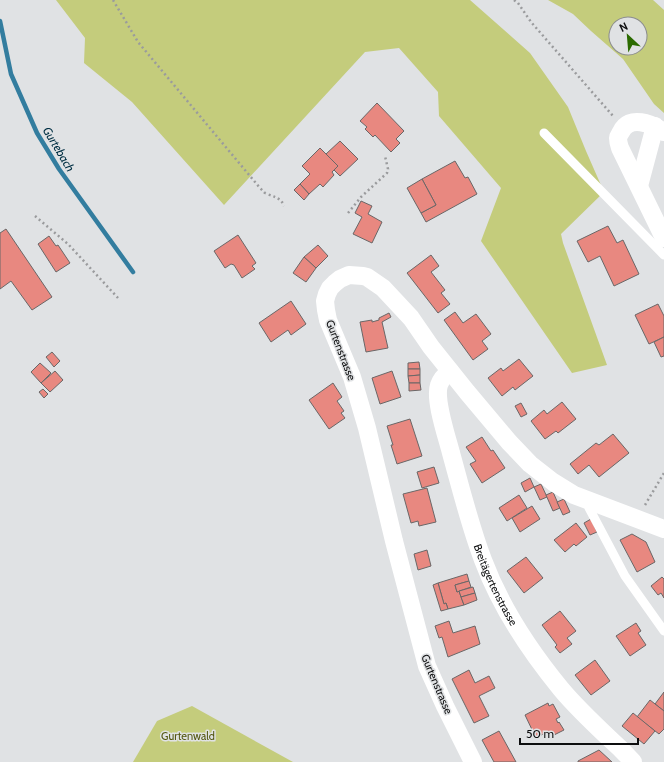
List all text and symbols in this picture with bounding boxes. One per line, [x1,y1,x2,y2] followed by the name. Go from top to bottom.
[608,16,648,56] north arrow
[617,19,630,35] text: N
[40,124,78,174] water label: Gurtebach
[323,318,359,383] street label: Gurtenstrasse
[471,542,521,628] street label: Breitägertenstrasse
[418,652,456,716] street label: Gurtenstrasse
[520,720,638,746] scale bar
[526,726,554,741] text: 50 m
[161,729,215,743] park label: Gurtenwald

